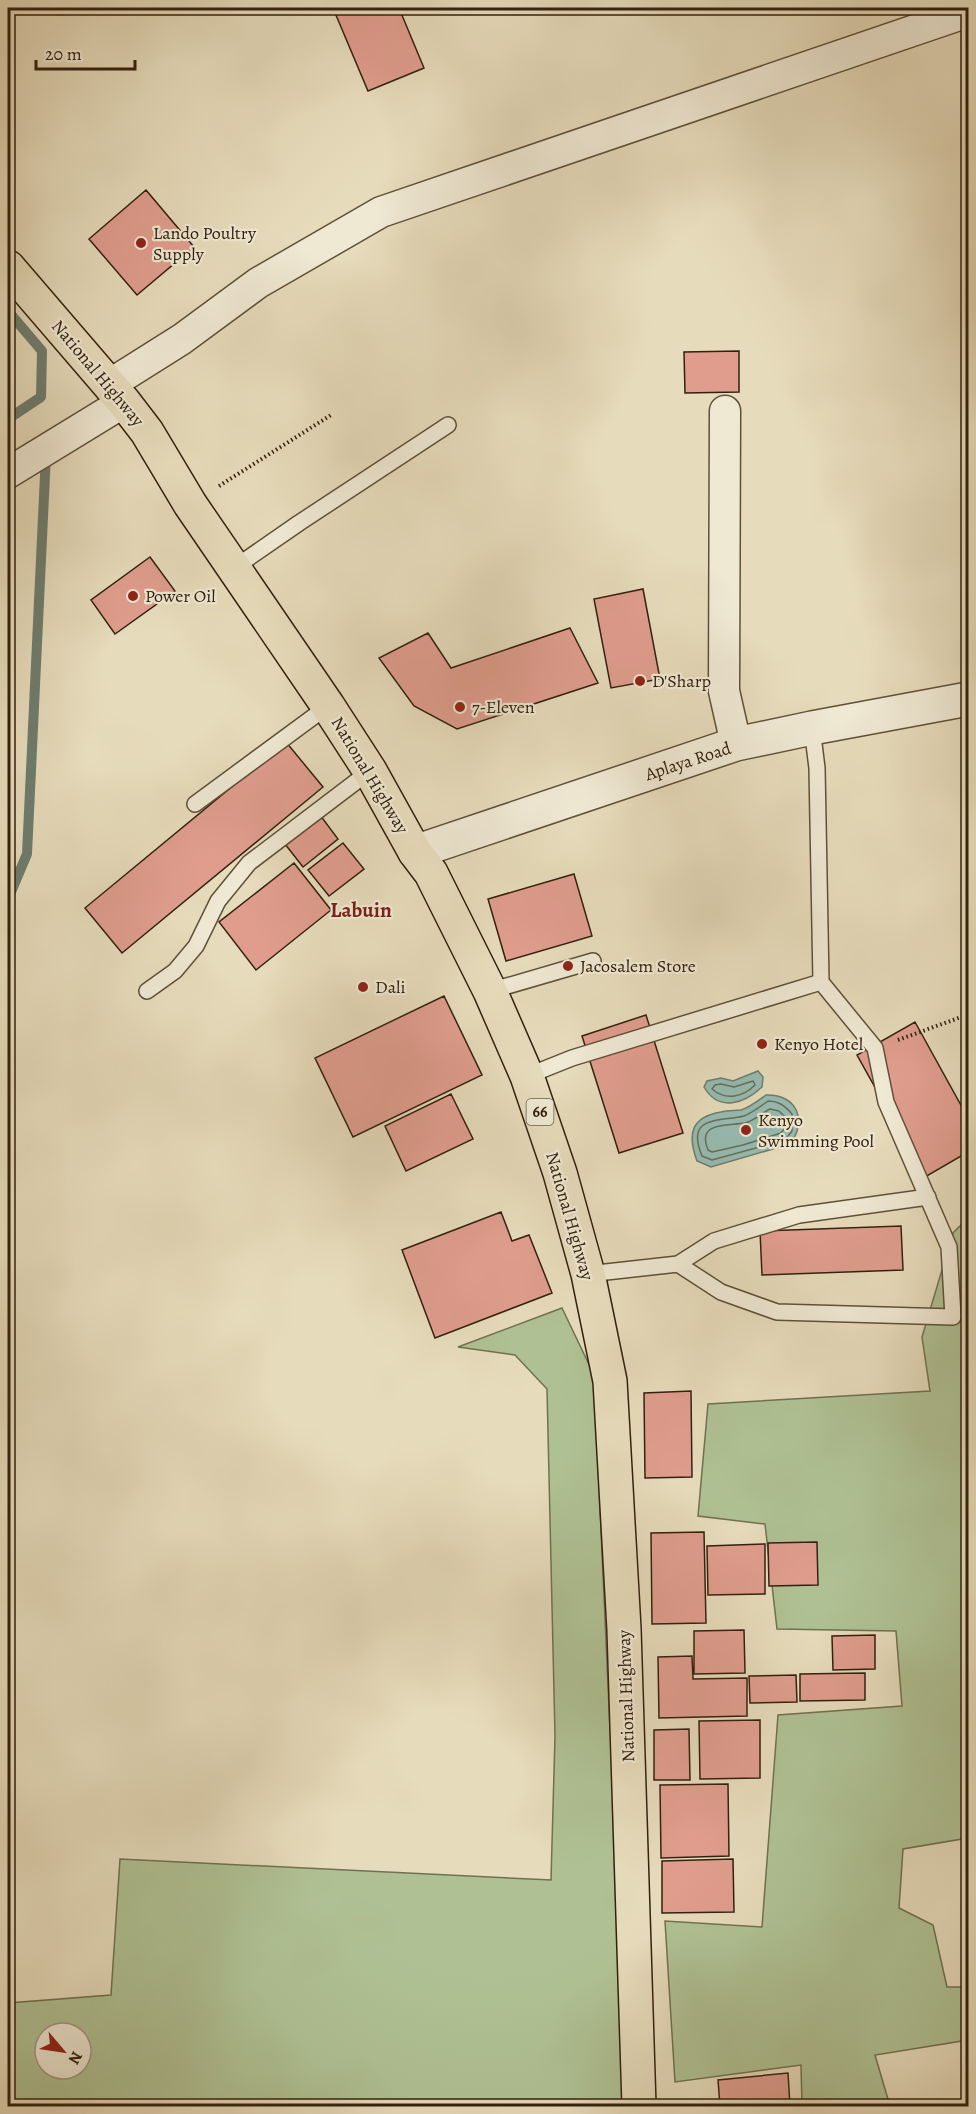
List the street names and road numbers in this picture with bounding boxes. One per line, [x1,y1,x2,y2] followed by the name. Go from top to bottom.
[46,315,150,432] street label: National Highway
[326,712,415,839] street label: National Highway
[641,736,734,787] street label: Aplaya Road
[526,1099,554,1125] road number: 66
[540,1149,600,1284] street label: National Highway
[612,1628,640,1763] street label: National Highway

